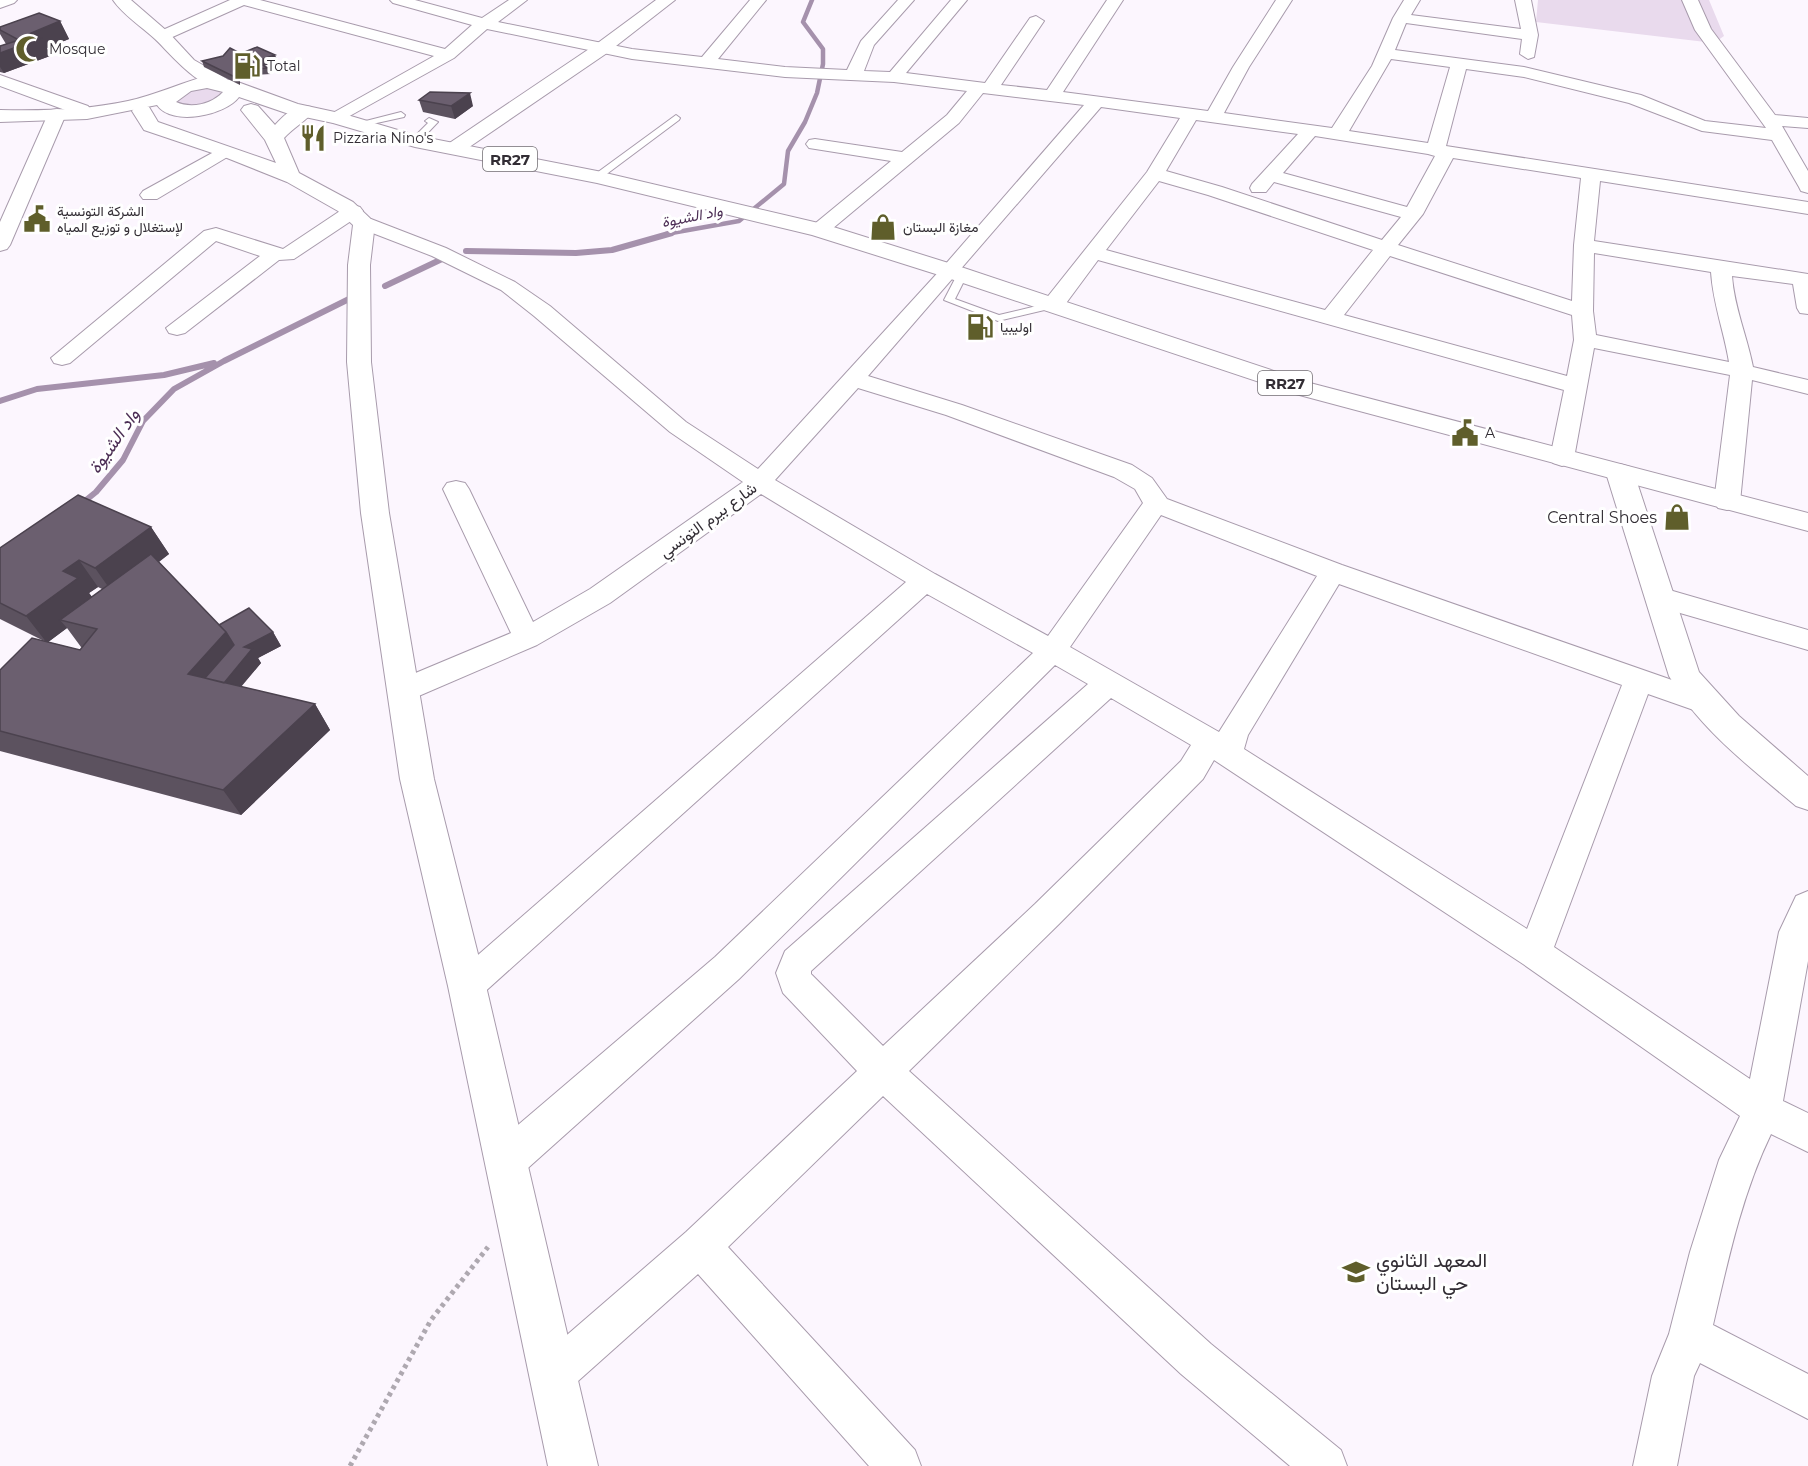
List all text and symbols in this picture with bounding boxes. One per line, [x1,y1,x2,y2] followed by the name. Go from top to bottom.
[14,34,44,64] mosque icon: Mosque
[49,40,105,58] place label: Mosque
[232,51,262,81] fuel station icon: Total
[267,57,300,75] place label: Total
[298,123,328,153] restaurant icon: Pizzaria Nino's
[333,129,434,147] place label: Pizzaria Nino's
[483,147,537,171] road number: RR27
[660,201,724,231] water label: واد الشيوة
[57,202,183,238] place label: الشركة التونسية لإستغلال و توزيع المياه
[22,204,52,234] public building icon: الشركة التونسية لإستغلال و توزيع المياه
[868,212,898,242] shop icon: مغازة البستان
[903,218,978,236] place label: مغازة البستان
[965,312,995,342] fuel station icon: اوليبيا
[1000,318,1032,336] place label: اوليبيا
[1258,371,1312,395] road number: RR27
[84,404,144,478] water label: واد الشيوة
[1450,418,1480,448] public building icon: A
[1485,424,1496,442] place label: A
[656,478,763,565] street label: شارع بيرم التونسي
[1662,502,1692,532] shop icon: Central Shoes
[1547,508,1657,527] place label: Central Shoes
[1376,1248,1487,1300] place label: المعهد الثانوي حي البستان
[1341,1257,1371,1287] school or university icon: المعهد الثانوي حي البستان

